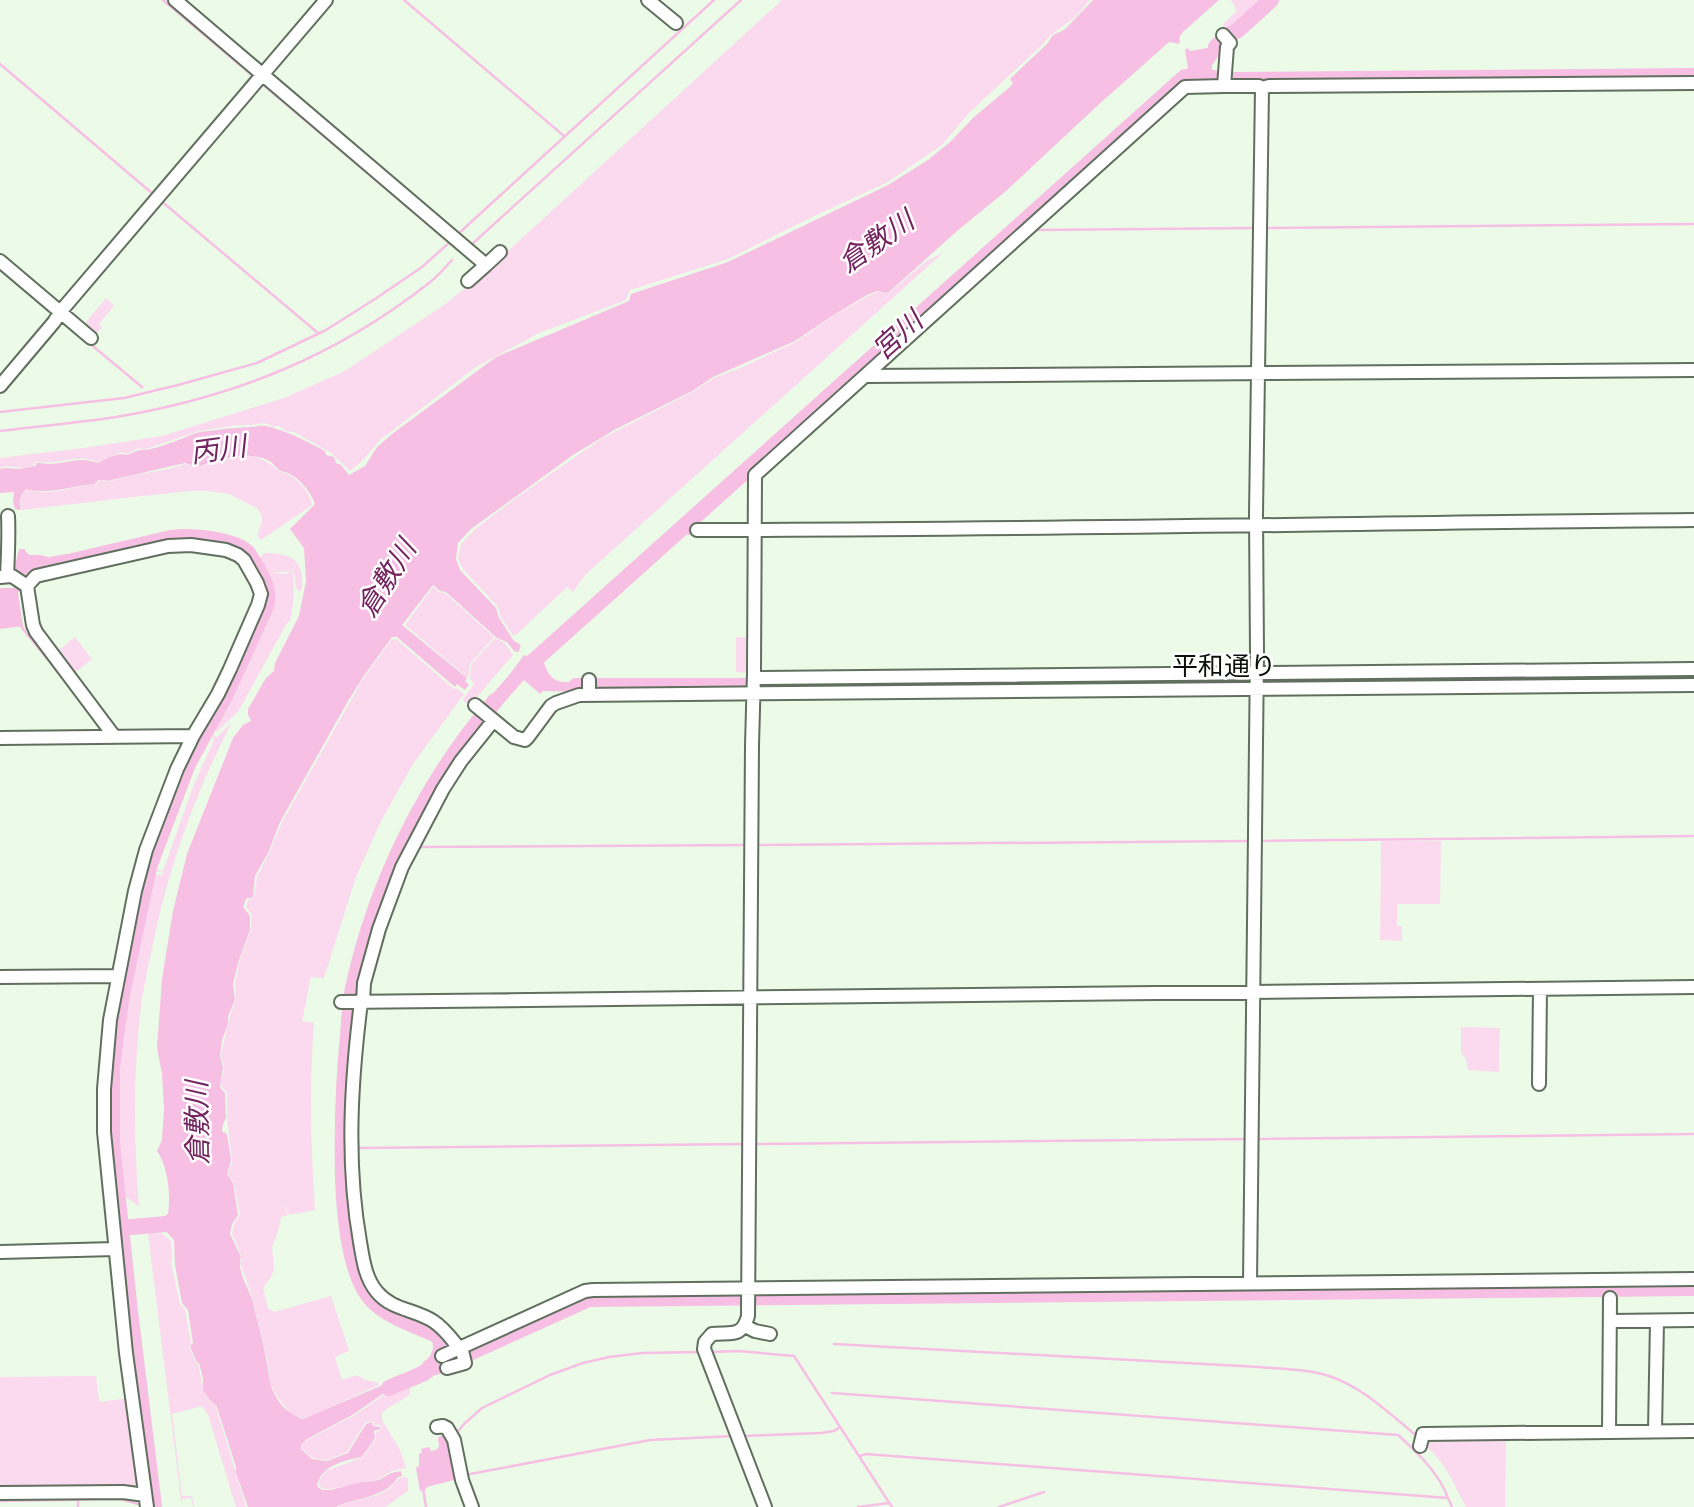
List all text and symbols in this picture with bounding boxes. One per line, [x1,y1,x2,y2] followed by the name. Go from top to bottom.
[833,203,923,280] water label: 倉敷川
[866,303,932,367] water label: 宮川
[188,430,251,471] water label: 丙川
[351,532,425,623] water label: 倉敷川
[1172,652,1276,683] street label: 平和通り
[181,1078,216,1165] water label: 倉敷川

